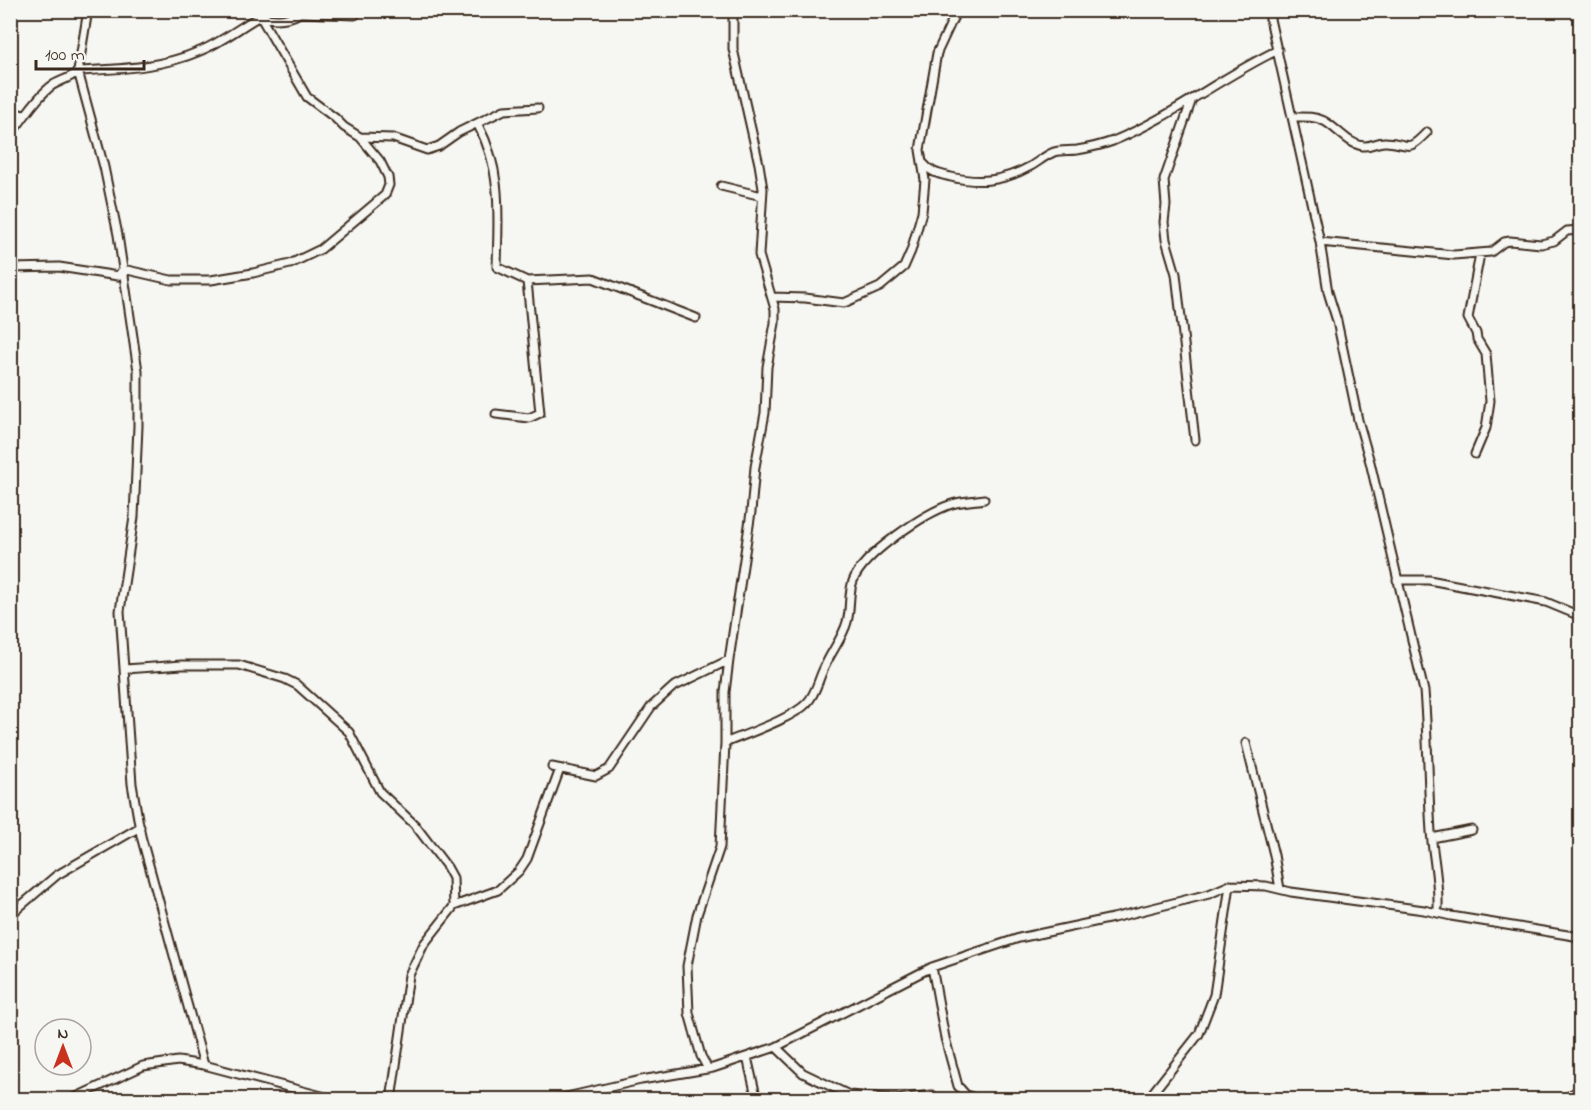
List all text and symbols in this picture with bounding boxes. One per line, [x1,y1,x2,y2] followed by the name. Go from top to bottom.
[36,33,144,71] scale bar
[45,43,85,69] text: 100 m
[33,1017,93,1077] north arrow
[58,1022,69,1046] text: N

